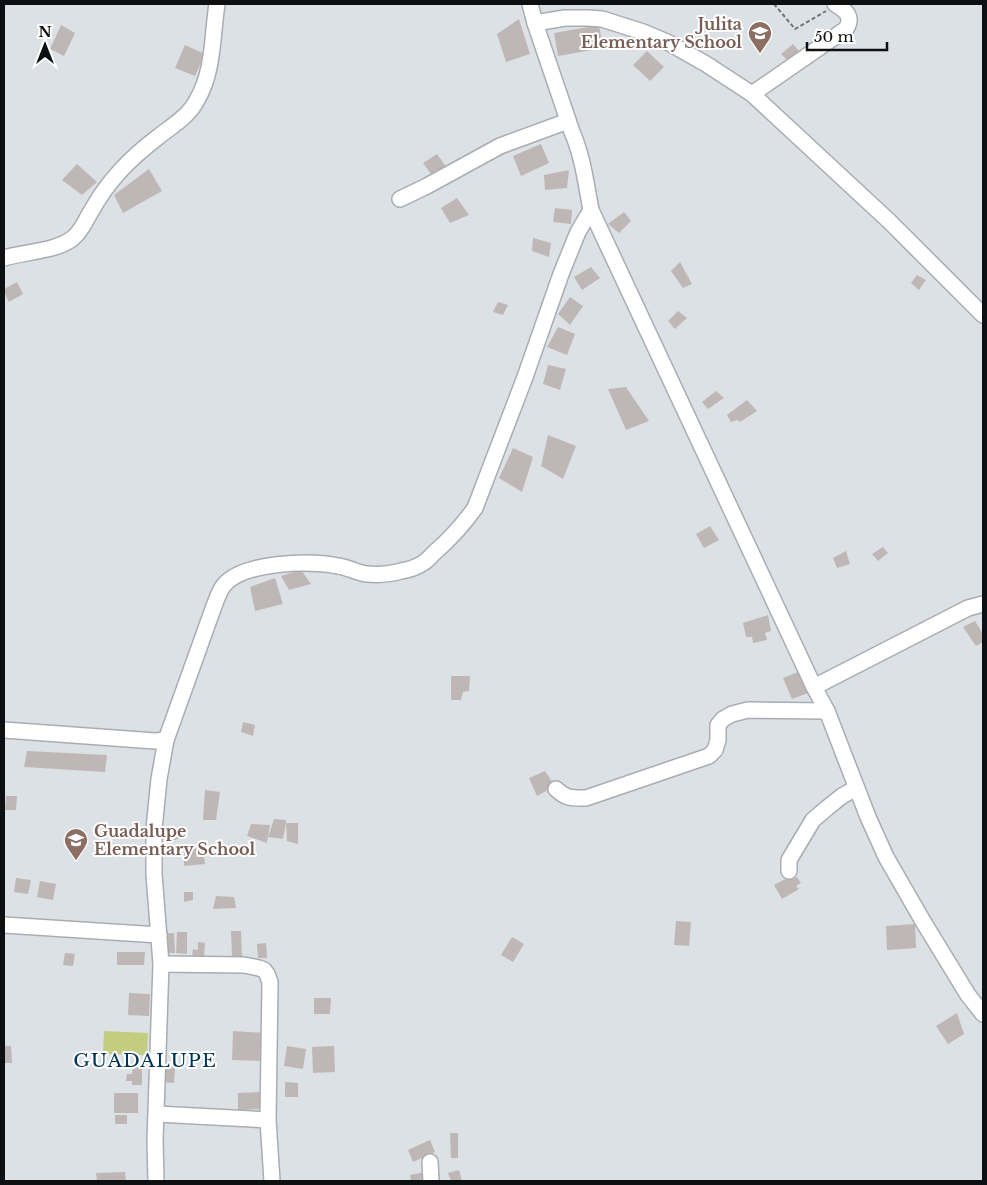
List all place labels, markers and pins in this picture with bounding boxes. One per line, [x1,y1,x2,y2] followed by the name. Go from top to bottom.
[581,14,742,52] place label: Julita Elementary School
[747,20,773,54] school or university icon: Julita Elementary School
[94,821,256,859] place label: Guadalupe Elementary School
[63,827,89,861] school or university icon: Guadalupe Elementary School

